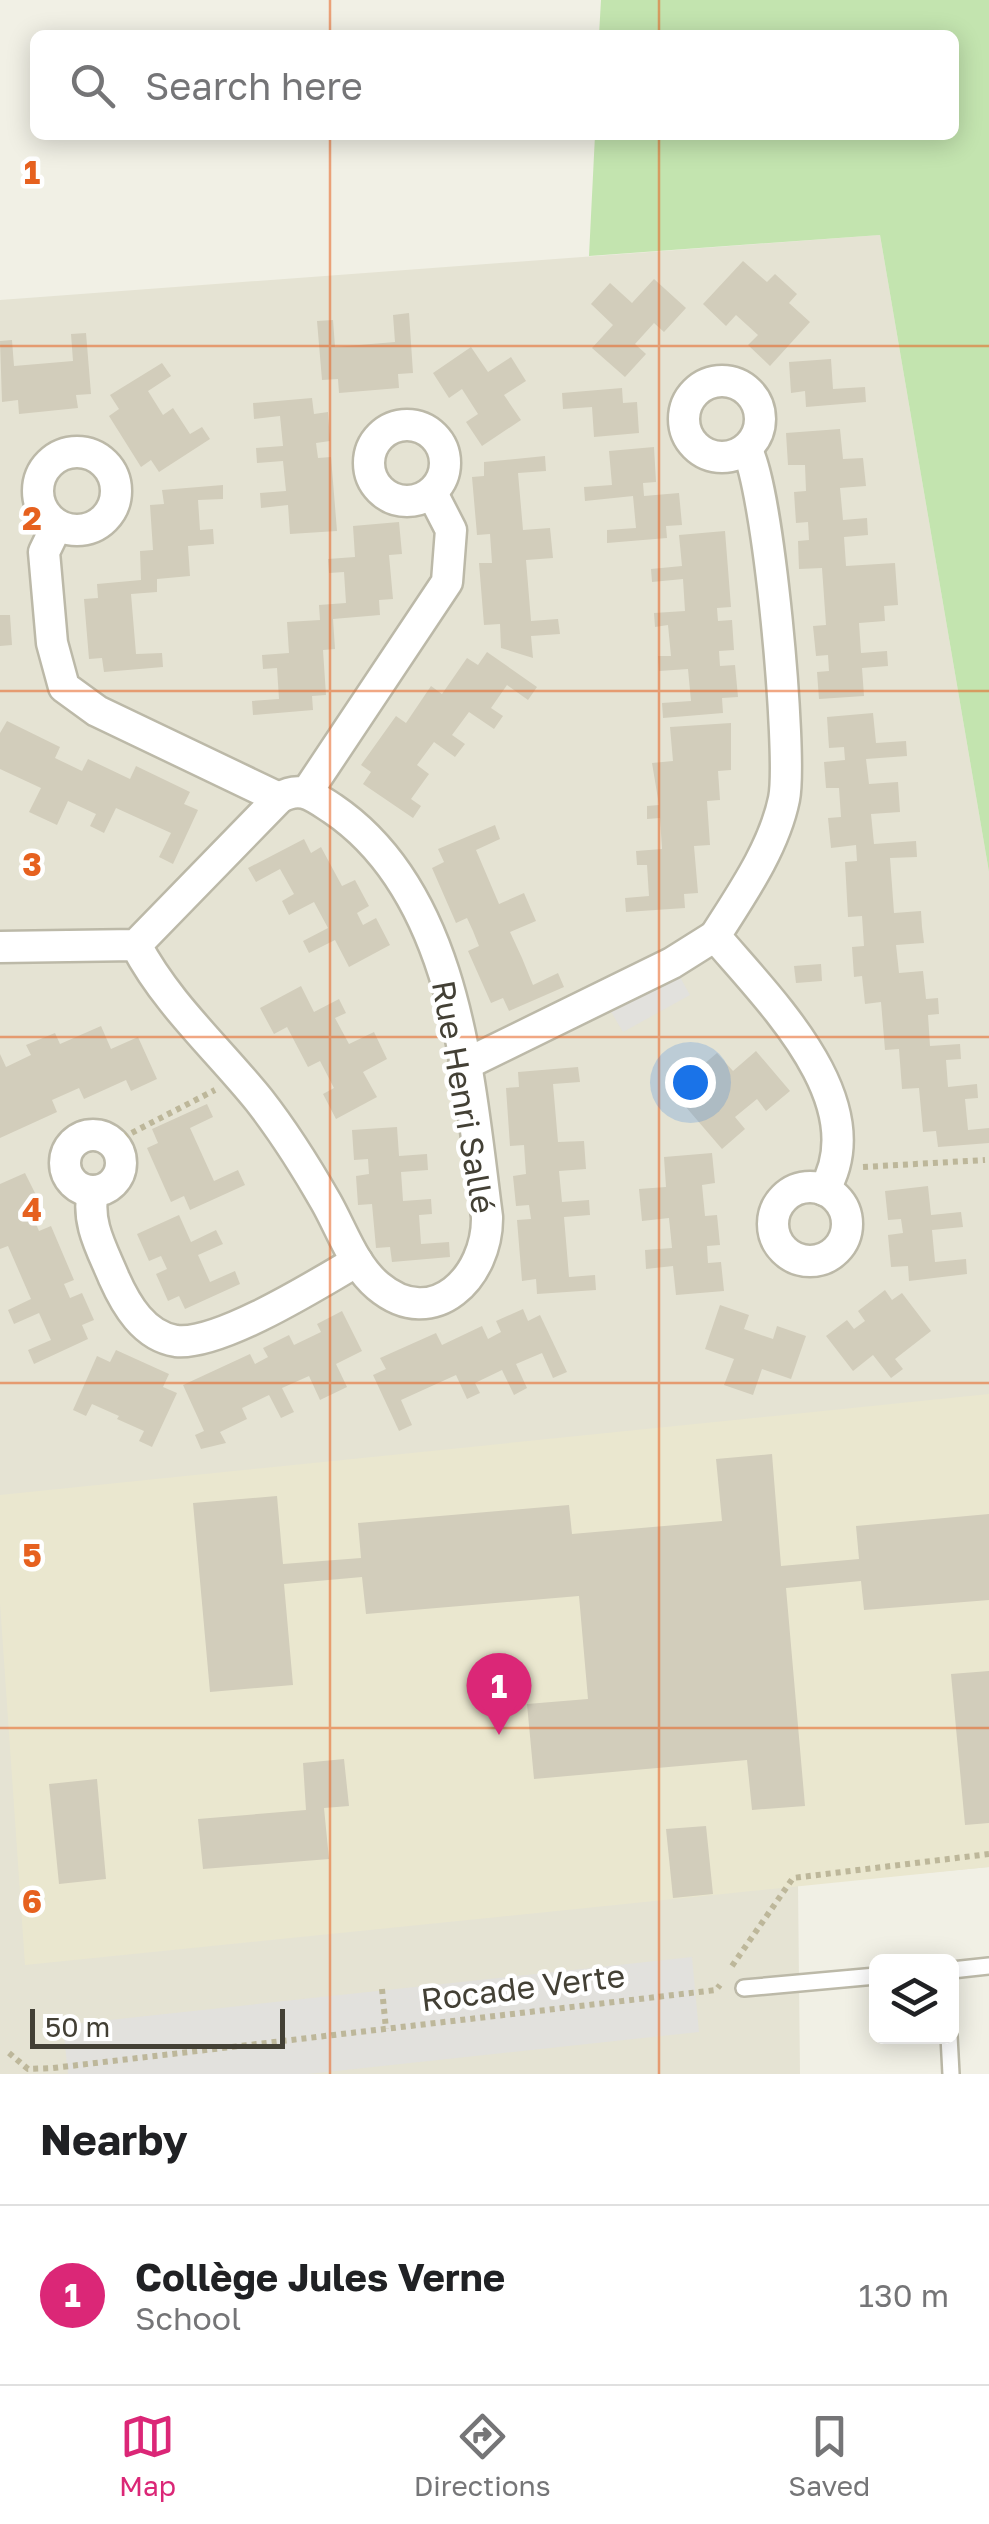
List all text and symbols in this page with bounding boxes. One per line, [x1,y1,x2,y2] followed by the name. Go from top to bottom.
[30,30,959,140] search box
[65,58,120,113] icon: search
[145,63,363,108] text: Search here
[24,153,40,191] text: 1
[22,499,42,537] text: 2
[22,845,42,883] text: 3
[425,977,503,1216] street label: Rue Henri Sallé
[665,1057,716,1108] your location
[22,1190,42,1228] text: 4
[22,1536,42,1574] text: 5
[466,1652,532,1735] pin: 1
[22,1882,42,1920] text: 6
[869,1954,959,2044] map controls
[869,1954,959,2044] button: layers
[419,1956,627,2018] street label: Rocade Verte
[30,2004,285,2048] scale bar
[45,2010,110,2043] text: 50 m
[40,2114,188,2164] text: Nearby
[135,2254,505,2299] text: Collège Jules Verne
[64,2276,81,2314] text: 1
[859,2276,949,2314] text: 130 m
[135,2299,241,2337] text: School
[119,2409,176,2502] tab: Map
[414,2409,551,2502] tab: Directions
[788,2409,870,2502] tab: Saved

